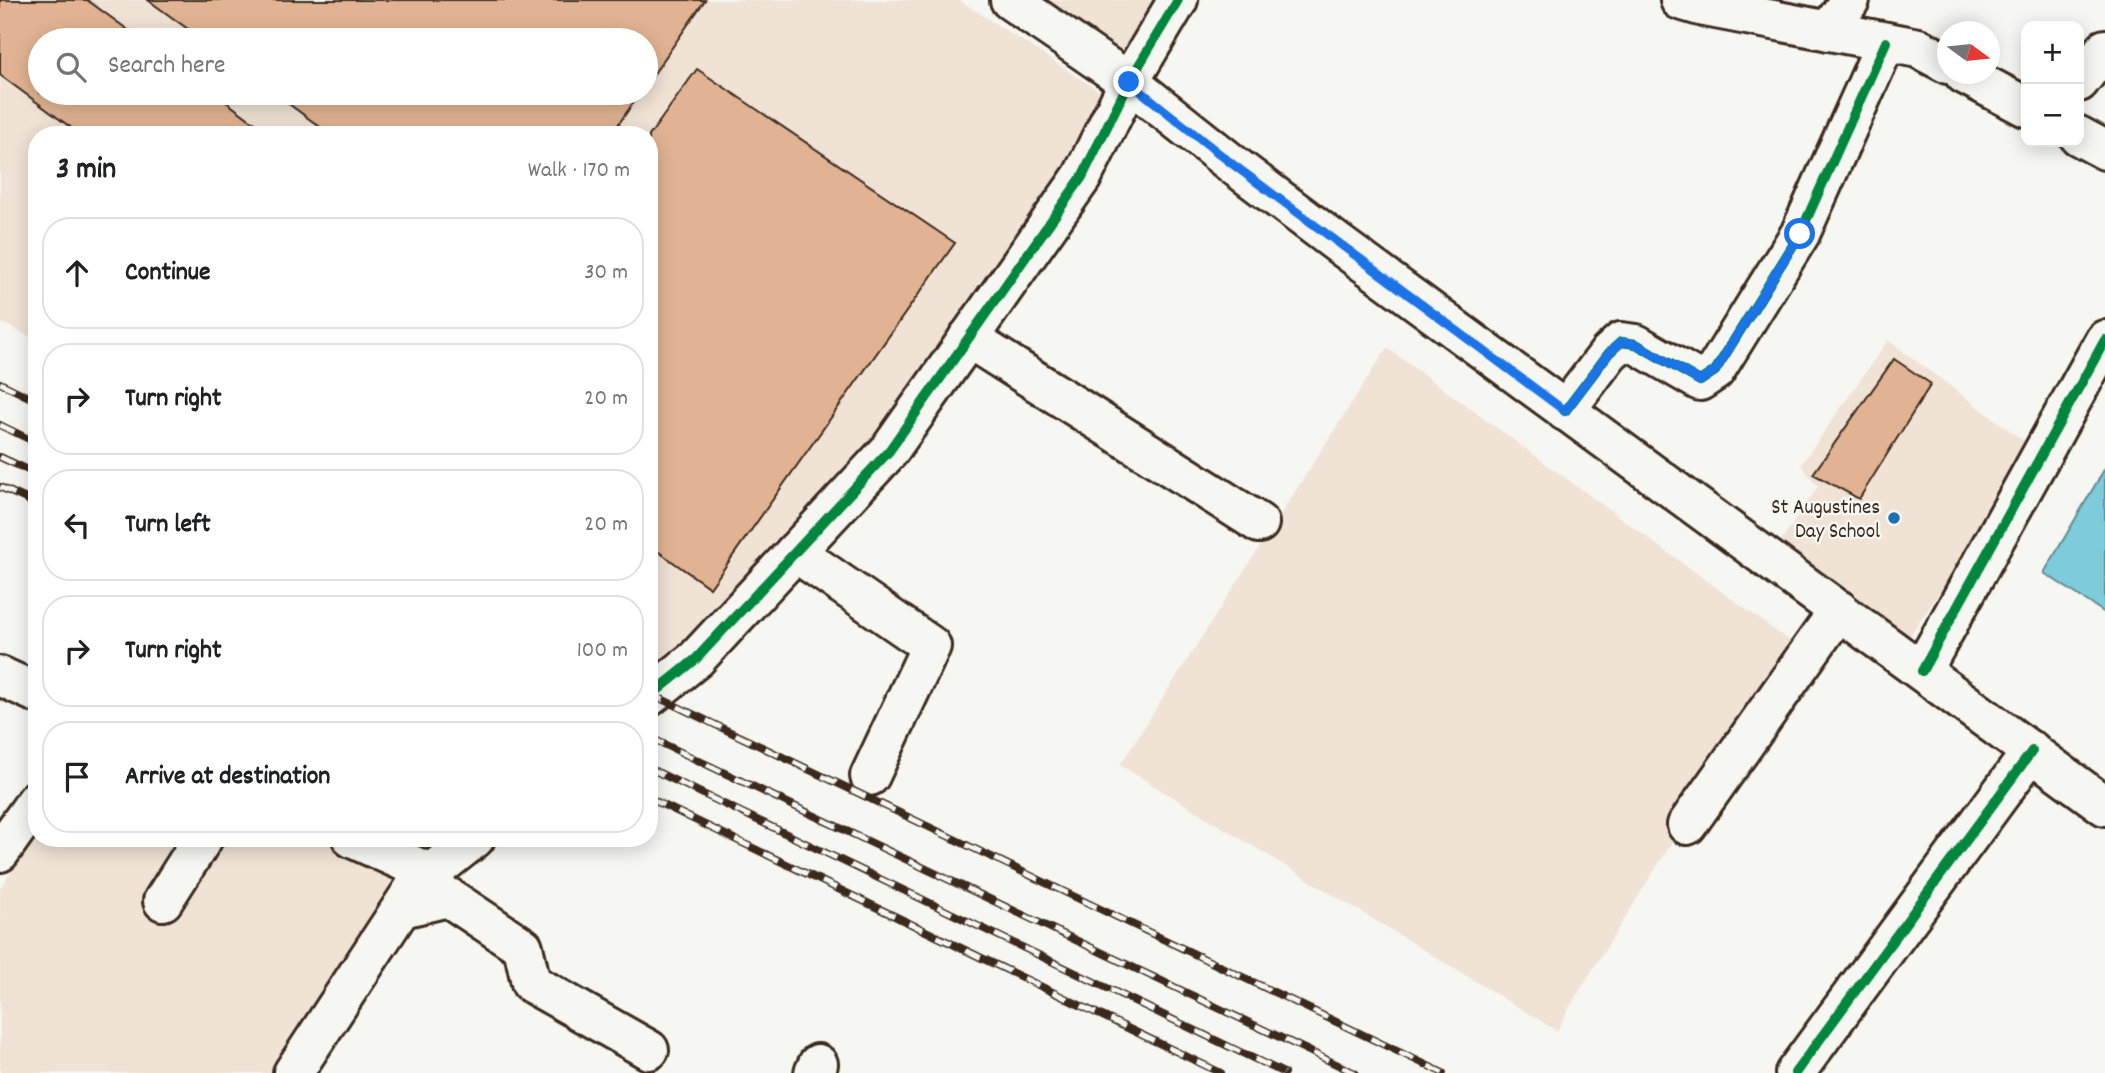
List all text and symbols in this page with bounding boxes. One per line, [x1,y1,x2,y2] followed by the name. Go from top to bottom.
[1937,21,2000,84] north arrow
[2021,21,2084,147] map controls
[2021,21,2084,84] button: +
[28,28,658,105] search box
[52,48,90,86] icon: search
[108,48,226,85] text: Search here
[1113,66,1144,97] route end
[2021,84,2084,147] button: −
[56,150,116,193] text: 3 min
[528,155,630,188] text: Walk · 170 m
[1784,218,1815,249] route start
[58,254,96,292] icon: ahead
[125,255,210,292] text: Continue
[584,257,628,290] text: 30 m
[58,380,96,418] icon: right
[125,381,222,418] text: Turn right
[584,383,628,416] text: 20 m
[1771,494,1880,548] place label: St Augustines Day School
[58,506,96,544] icon: left
[125,507,211,544] text: Turn left
[584,509,628,542] text: 20 m
[1886,510,1902,526] marker: St Augustines Day School
[58,632,96,670] icon: right
[125,633,222,670] text: Turn right
[577,635,628,668] text: 100 m
[58,758,96,796] icon: arrive
[125,759,330,796] text: Arrive at destination

